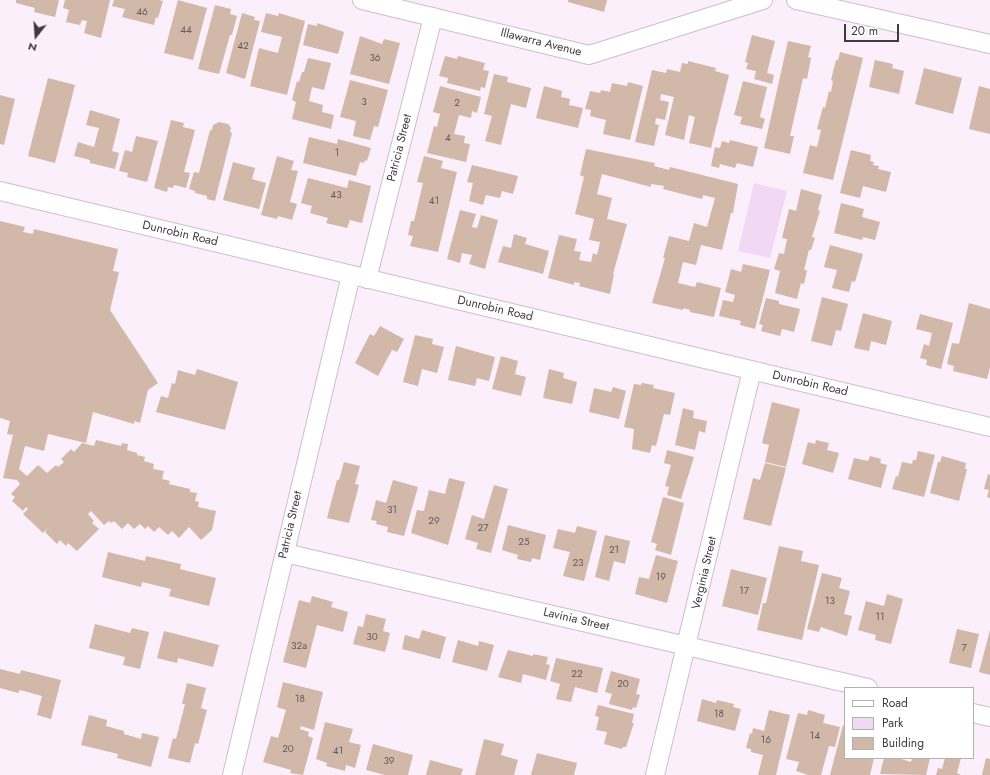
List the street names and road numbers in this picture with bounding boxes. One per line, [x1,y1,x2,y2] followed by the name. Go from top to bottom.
[499,26,583,60] street label: Illawarra Avenue
[385,113,415,183] street label: Patricia Street
[141,218,219,250] street label: Dunrobin Road
[456,293,534,325] street label: Dunrobin Road
[771,368,849,400] street label: Dunrobin Road
[276,490,306,560] street label: Patricia Street
[690,535,720,611] street label: Verginia Street
[542,605,610,635] street label: Lavinia Street

